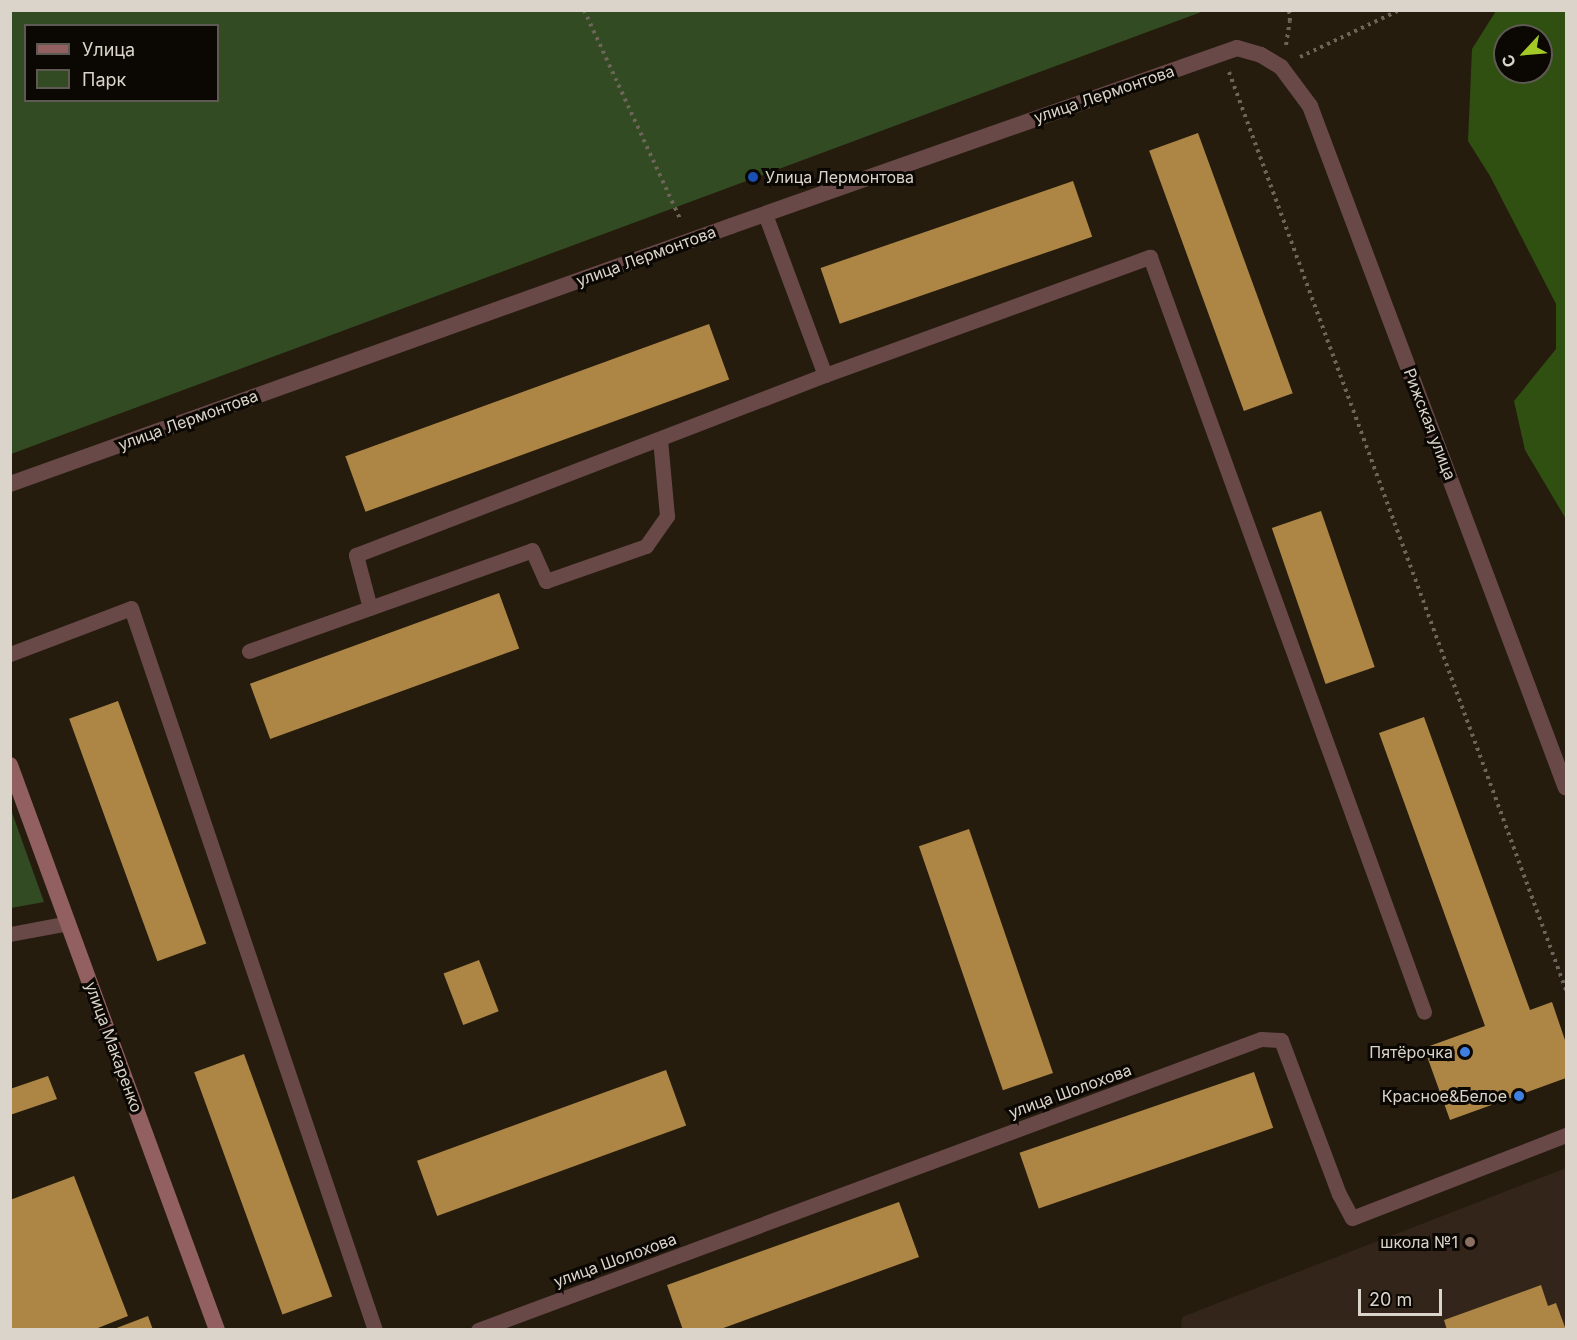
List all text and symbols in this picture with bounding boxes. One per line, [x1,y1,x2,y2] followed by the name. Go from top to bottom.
[24,24,219,102] legend
[1493,24,1553,84] north arrow
[82,39,135,60] text: Улица
[1497,51,1520,71] text: С
[1031,61,1177,127] street label: улица Лермонтова
[82,69,126,90] text: Парк
[765,167,914,187] place label: Улица Лермонтова
[746,170,760,184] marker: Улица Лермонтова
[574,222,718,290] street label: улица Лермонтова
[1400,366,1460,482] street label: Рижская улица
[116,386,260,454] street label: улица Лермонтова
[81,979,147,1115] street label: улица Макаренко
[1369,1042,1453,1062] place label: Пятёрочка
[1458,1045,1472,1059] marker: Пятёрочка
[1006,1060,1134,1122] street label: улица Шолохова
[1382,1086,1507,1106] place label: Красное&Белое
[1512,1089,1526,1103] marker: Красное&Белое
[551,1229,679,1291] street label: улица Шолохова
[1380,1232,1458,1252] place label: школа №1
[1463,1235,1477,1249] marker: школа №1
[1361,1277,1445,1315] scale bar
[1369,1289,1412,1310] text: 20 m

